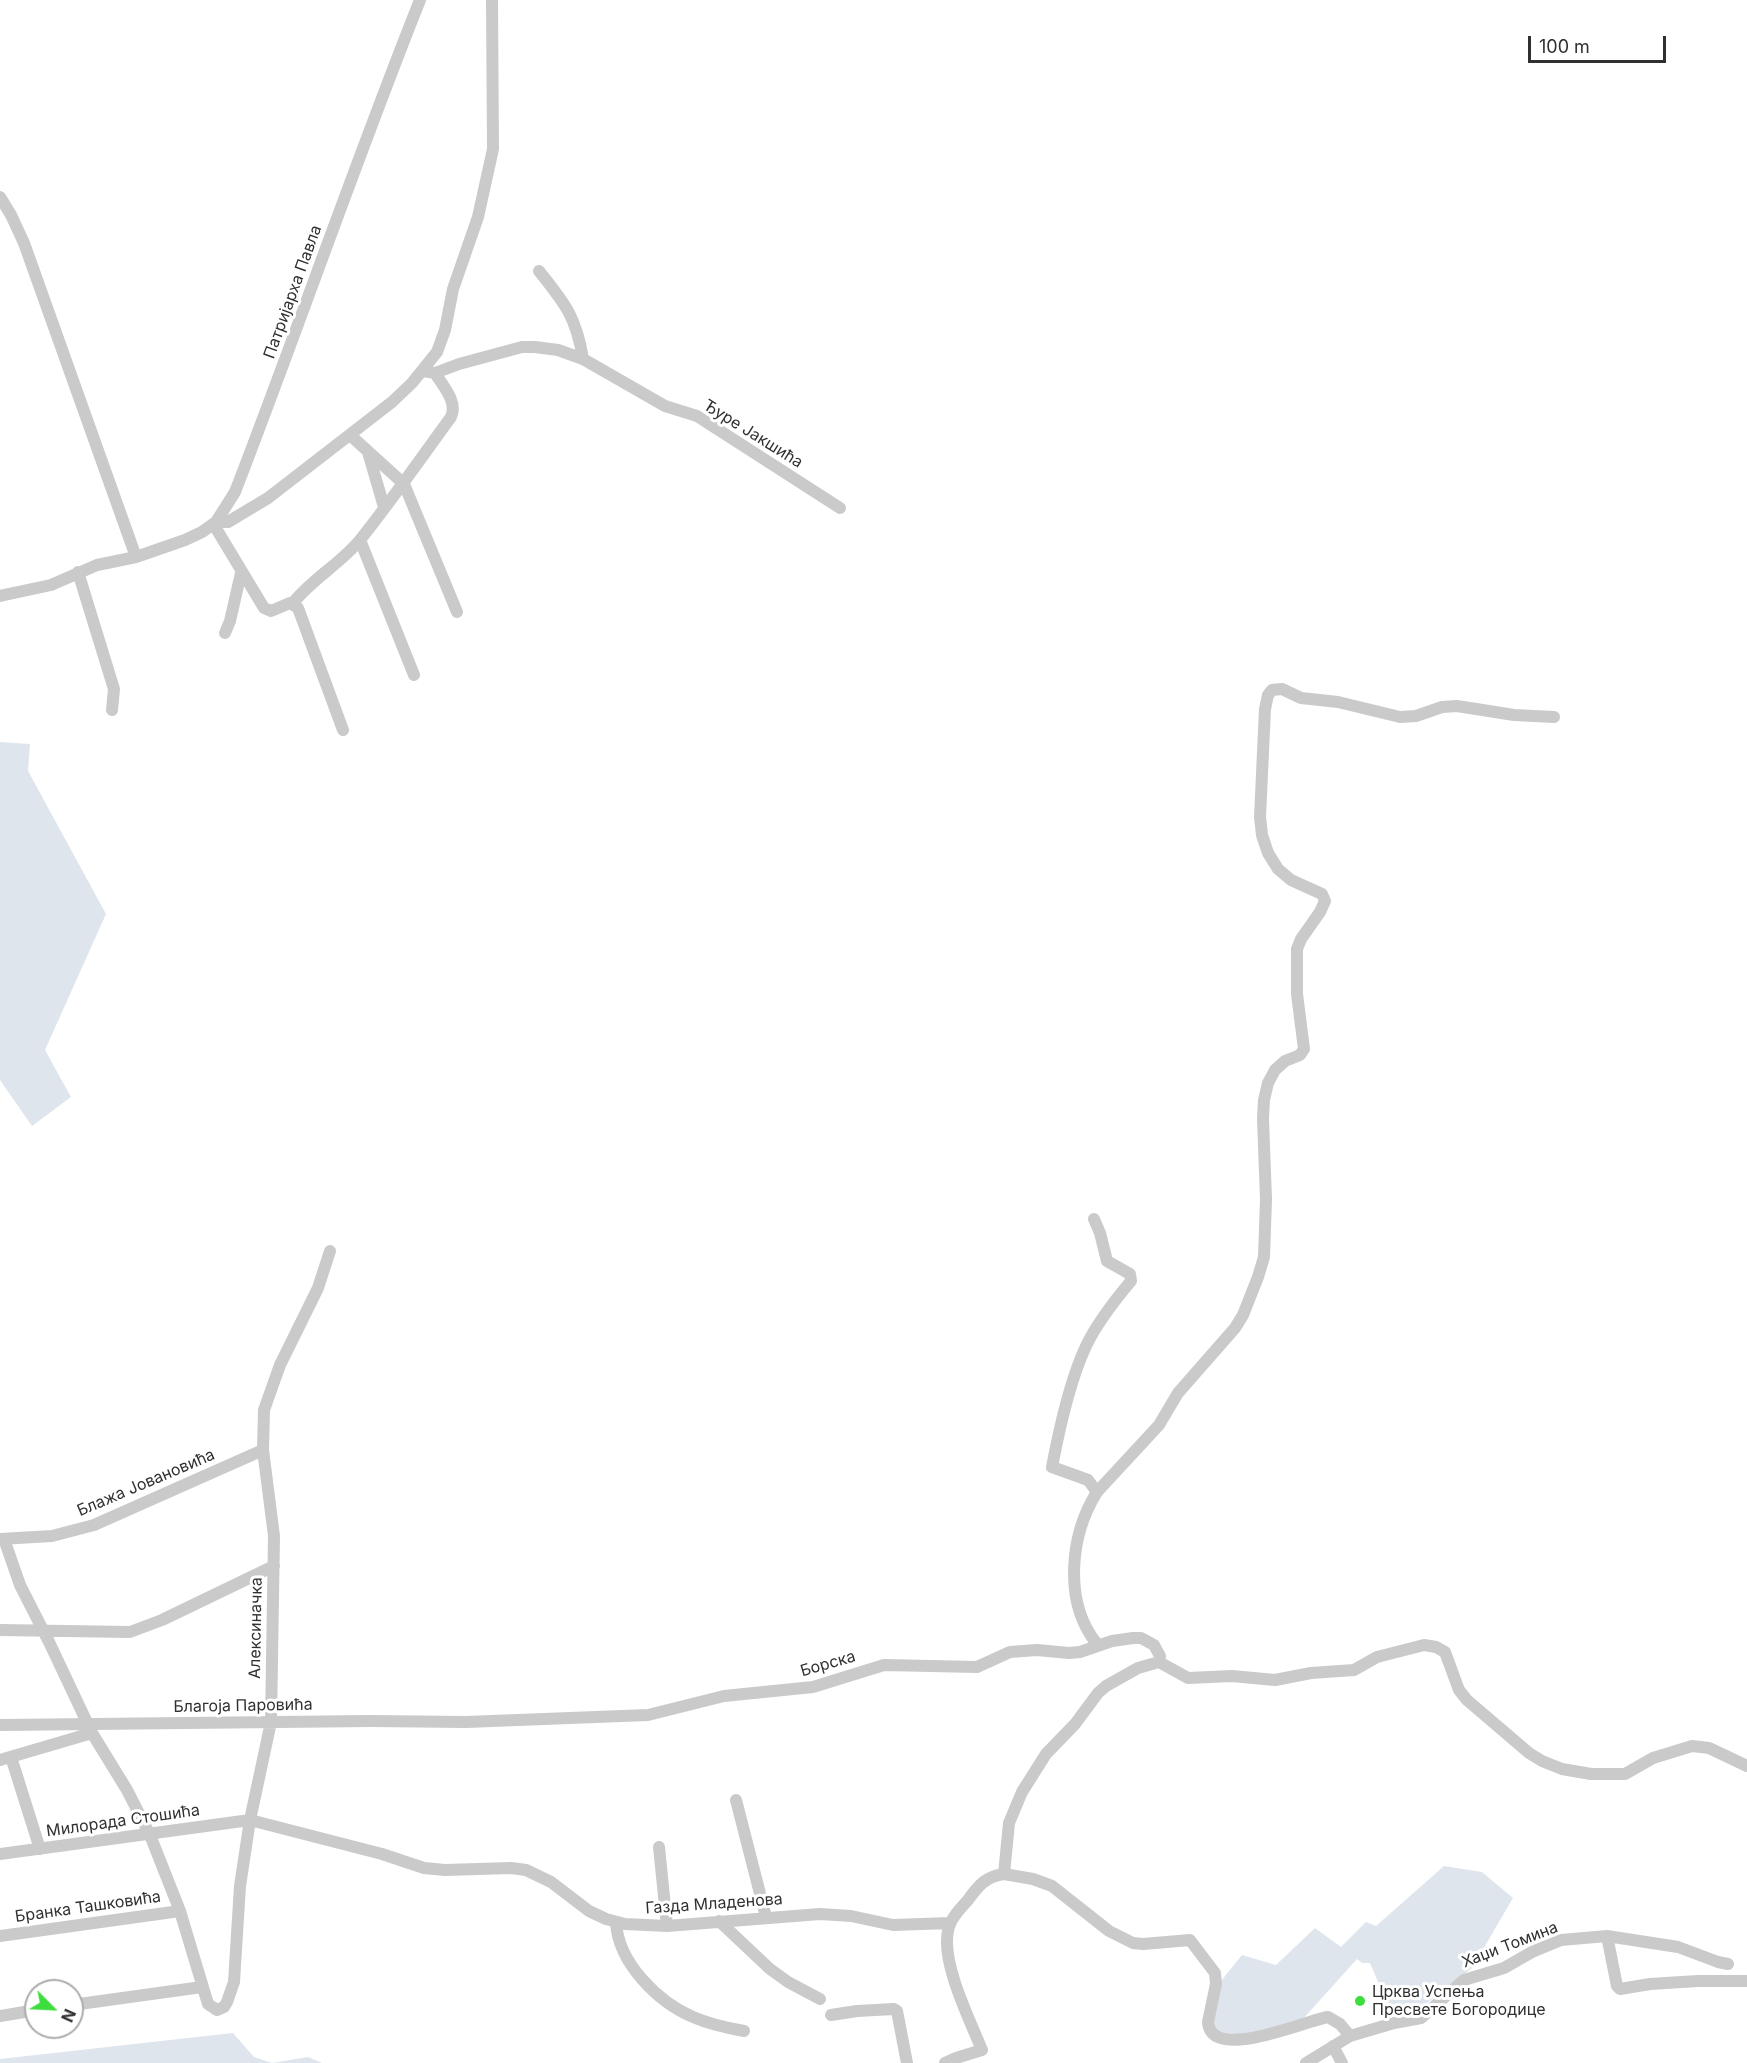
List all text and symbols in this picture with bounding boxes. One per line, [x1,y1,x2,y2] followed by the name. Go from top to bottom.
[1531,24,1669,62] scale bar
[1539,36,1590,57] text: 100 m
[260,223,326,361] street label: Патријарха Павла
[700,396,806,472] street label: Ђуре Јакшића
[74,1445,218,1521] street label: Блажа Јовановића
[246,1577,266,1679] street label: Алексиначка
[798,1647,858,1681] street label: Борска
[173,1695,313,1717] street label: Благоја Паровића
[45,1801,201,1841] street label: Милорада Стошића
[14,1887,162,1927] street label: Бранка Ташковића
[645,1890,783,1918] street label: Газда Младенова
[1459,1918,1561,1972] street label: Хаџи Томина
[24,1979,84,2039] north arrow
[1372,1982,1546,2020] place label: Црква Успења Пресвете Богородице
[1353,1994,1367,2008] marker: Црква Успења Пресвете Богородице
[57,2006,80,2025] text: N

